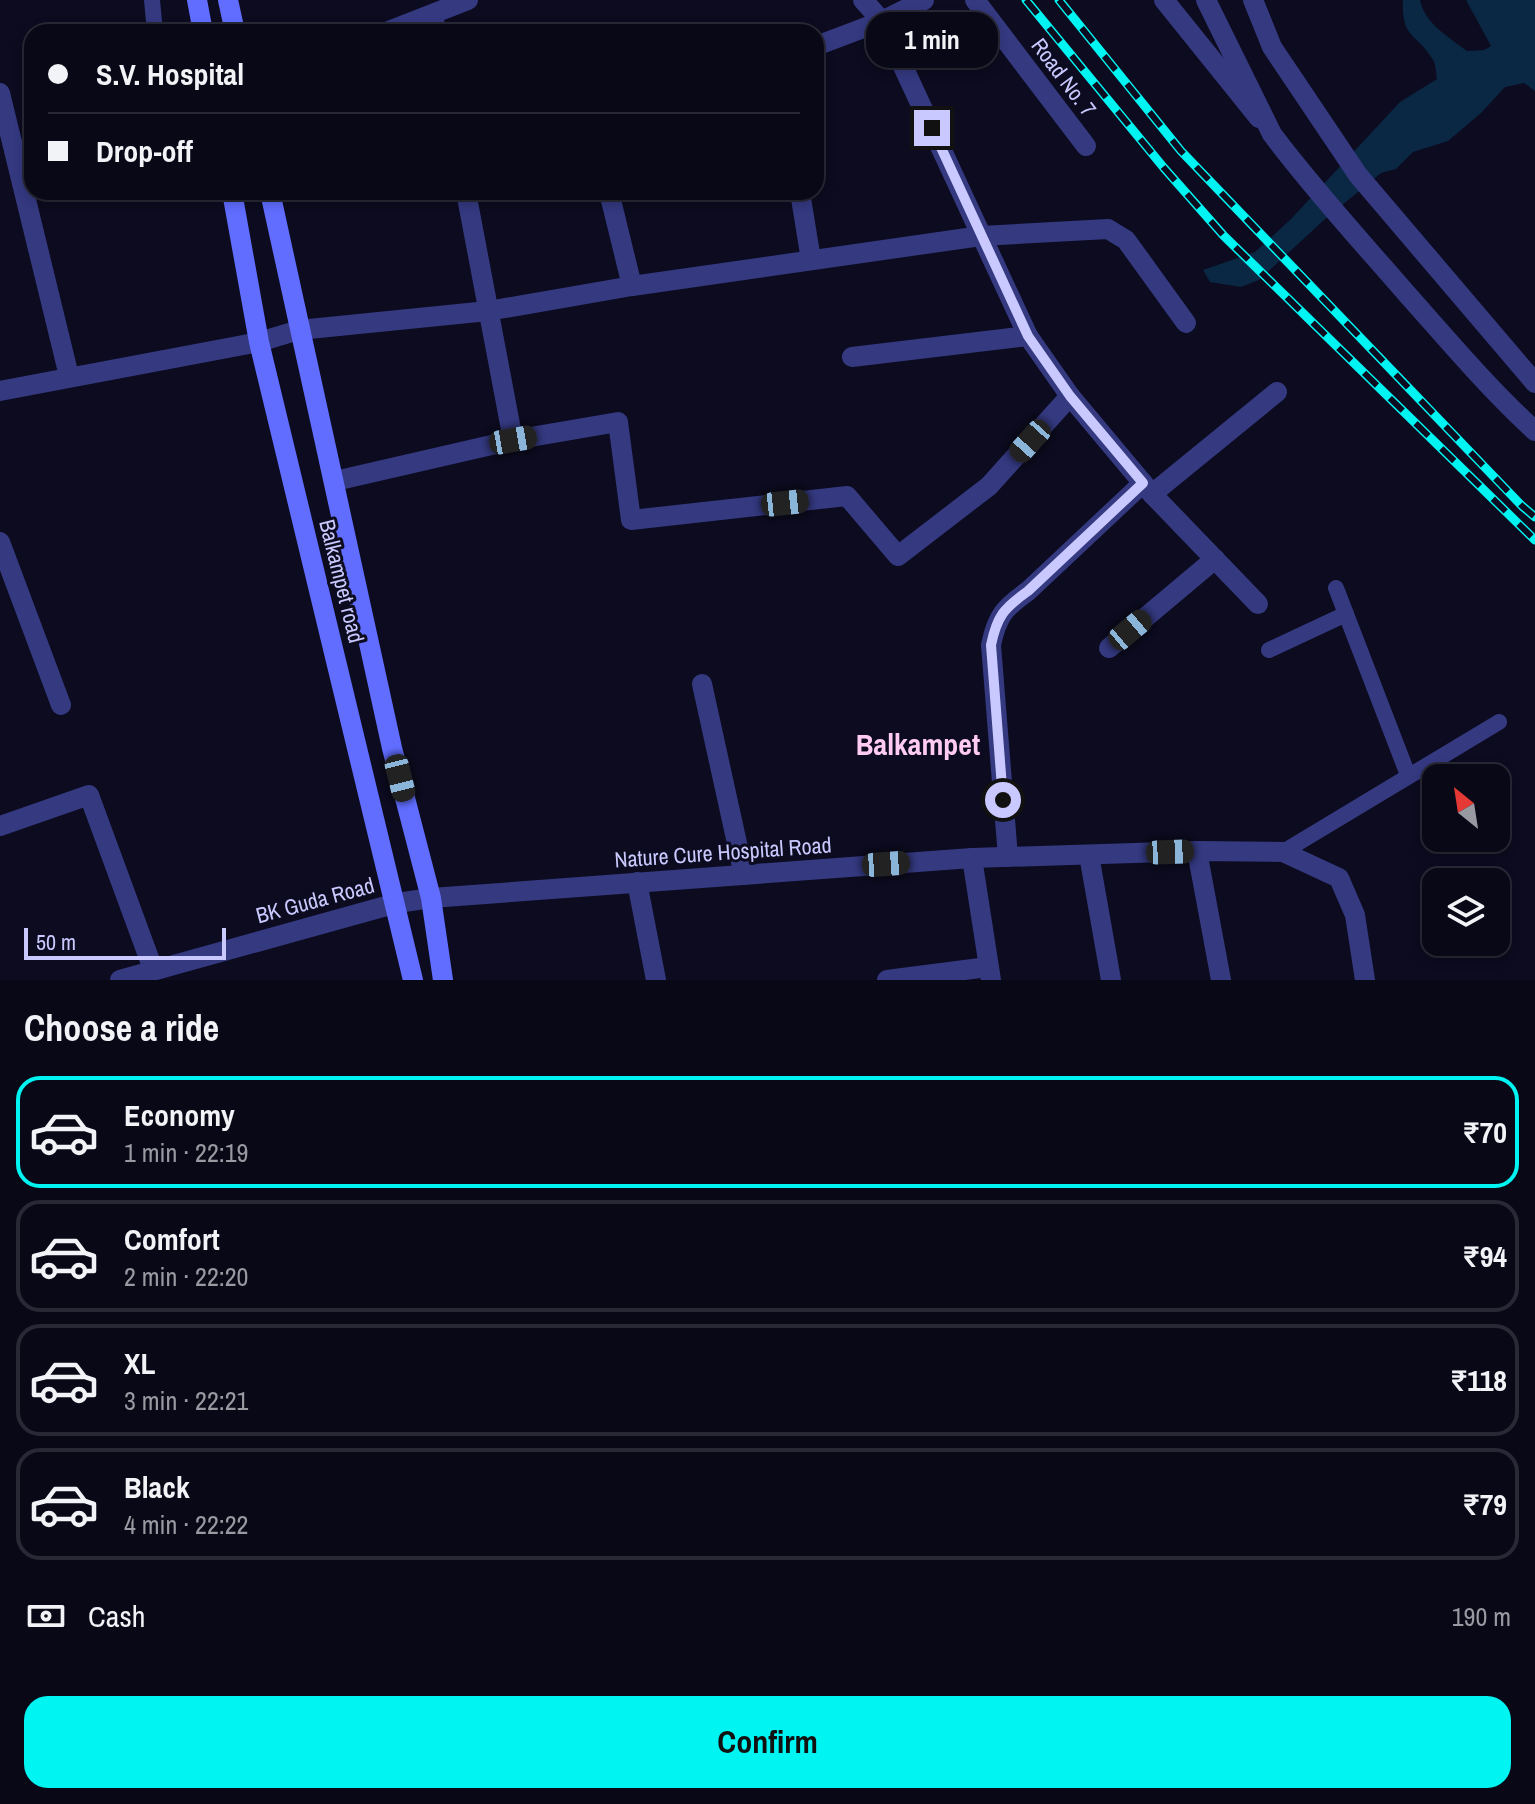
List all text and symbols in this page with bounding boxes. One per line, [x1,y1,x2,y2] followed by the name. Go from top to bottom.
[866,12,998,68] callout: 1 min
[904,22,960,57] text: 1 min
[1025,32,1103,122] street label: Road No. 7
[96,54,244,94] text: S.V. Hospital
[914,110,950,146] route end
[96,131,193,171] text: Drop-off
[1005,415,1055,467] car
[487,424,539,456] car
[760,489,810,517] car
[312,516,372,646] street label: Balkampet road
[1104,605,1156,655] car
[856,724,980,764] district label: Balkampet
[383,752,417,804] car
[1422,764,1510,852] north arrow
[1422,764,1510,956] map controls
[985,782,1021,818] route start
[613,829,833,875] street label: Nature Cure Hospital Road
[1146,839,1194,865] car
[861,850,911,878] car
[1422,868,1510,956] button: layers
[253,870,377,930] street label: BK Guda Road
[24,924,226,960] scale bar
[36,927,76,957] text: 50 m
[24,1004,219,1052] text: Choose a ride
[124,1095,235,1135] text: Economy
[28,1096,100,1168] icon: car
[1462,1112,1507,1152] text: ₹70
[124,1135,248,1170] text: 1 min · 22:19
[124,1219,220,1259] text: Comfort
[28,1220,100,1292] icon: car
[1462,1236,1507,1276] text: ₹94
[124,1259,248,1294] text: 2 min · 22:20
[124,1343,155,1383] text: XL
[28,1344,100,1416] icon: car
[1450,1360,1507,1400] text: ₹118
[124,1383,248,1418] text: 3 min · 22:21
[124,1467,190,1507] text: Black
[28,1468,100,1540] icon: car
[1462,1484,1507,1524] text: ₹79
[124,1507,248,1542] text: 4 min · 22:22
[24,1594,68,1638] icon: cash
[88,1596,145,1636] text: Cash
[1452,1599,1511,1634] text: 190 m
[24,1696,1511,1788] button: Confirm

